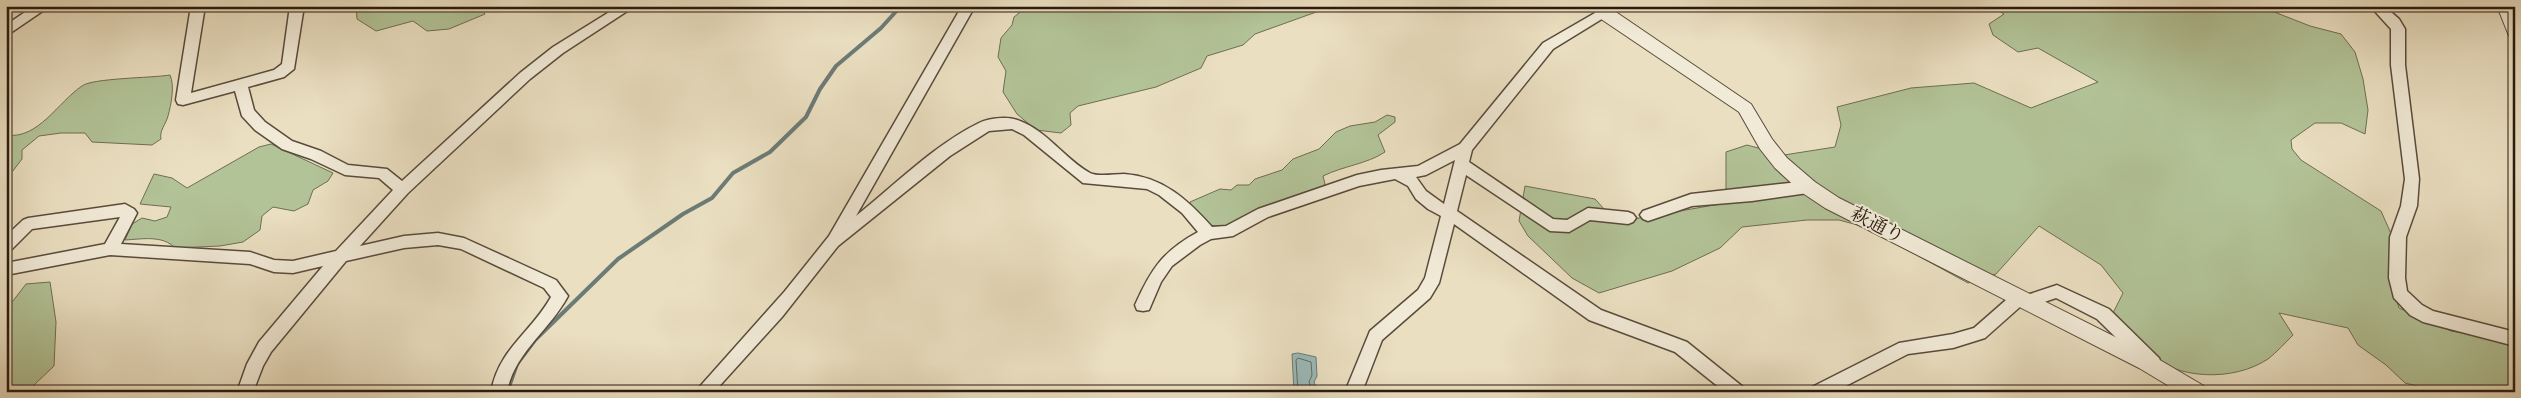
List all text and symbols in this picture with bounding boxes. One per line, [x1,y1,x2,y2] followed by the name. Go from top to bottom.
[1846,201,1908,251] street label: 萩通り

